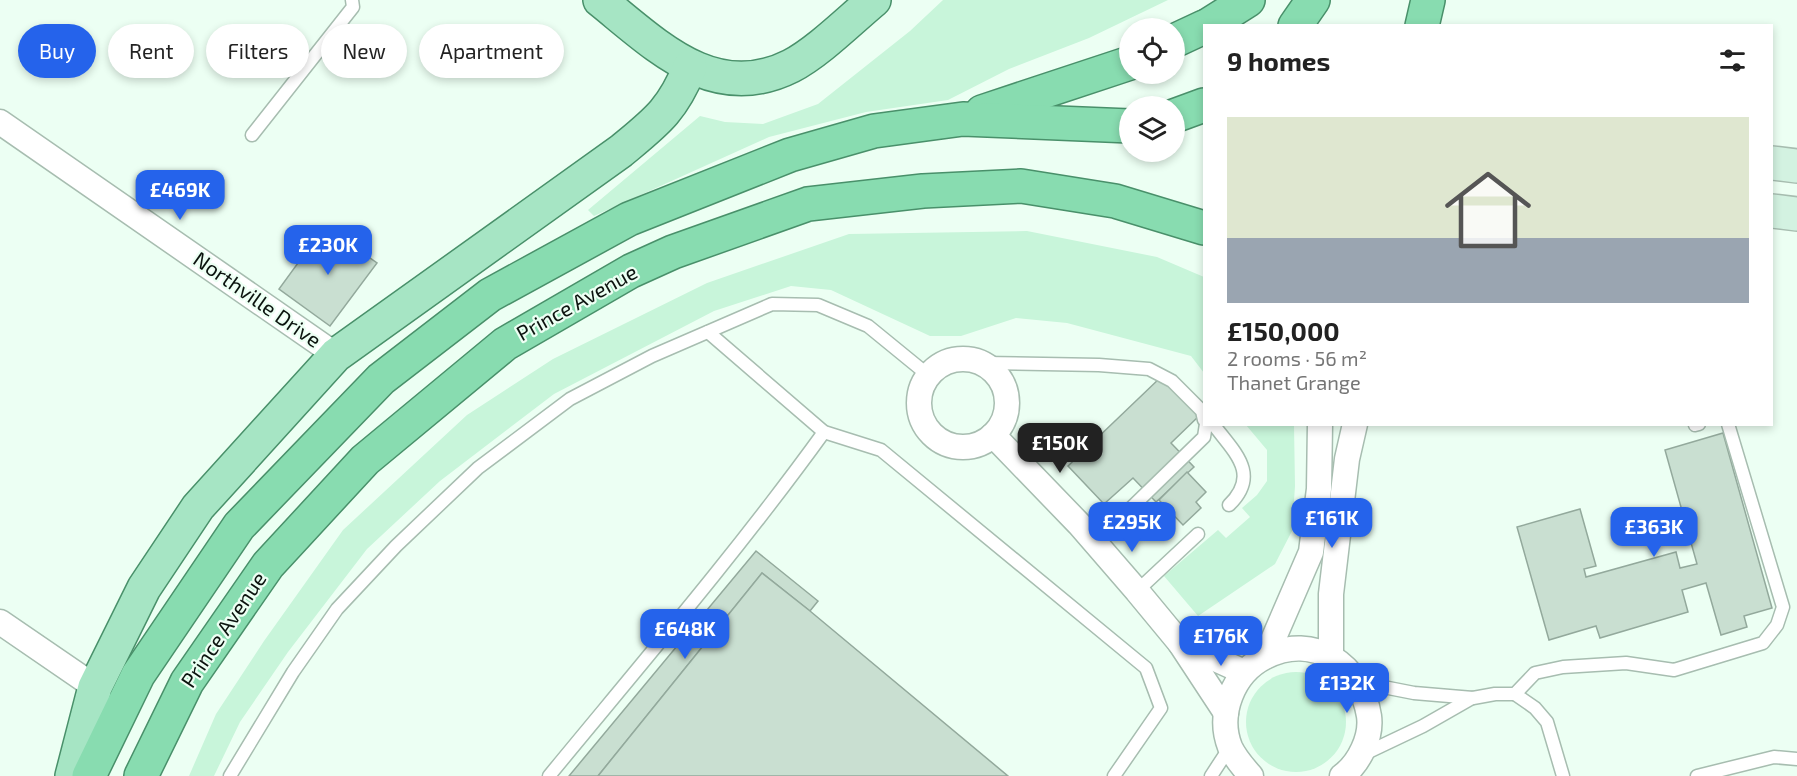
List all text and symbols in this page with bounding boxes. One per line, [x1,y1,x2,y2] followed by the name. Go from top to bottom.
[1119,18,1185,162] map controls
[1119,18,1185,84] button: locate
[18,24,96,78] chip: Buy
[108,24,194,78] chip: Rent
[206,24,309,78] chip: Filters
[321,24,407,78] chip: New
[419,24,564,78] chip: Apartment
[1716,44,1749,77] icon: filters
[1227,45,1330,76] text: 9 homes
[1119,96,1185,162] button: layers
[1434,156,1542,264] icon: home
[138,170,222,221] pin: £469K
[150,177,210,201] text: £469K
[286,225,370,276] pin: £230K
[298,232,358,256] text: £230K
[189,246,326,352] street label: Northville Drive
[512,258,641,345] street label: Prince Avenue
[1227,315,1340,346] text: £150,000
[1227,346,1367,370] text: 2 rooms · 56 m²
[1227,370,1361,394] text: Thanet Grange
[1018,423,1102,474] pin: £150K
[1032,430,1088,454] text: £150K
[1290,498,1374,549] pin: £161K
[1090,502,1174,553] pin: £295K
[1305,505,1359,529] text: £161K
[1612,507,1696,558] pin: £363K
[1103,509,1161,533] text: £295K
[1625,514,1683,538] text: £363K
[175,567,271,692] street label: Prince Avenue
[643,609,727,660] pin: £648K
[654,616,716,640] text: £648K
[1179,616,1263,667] pin: £176K
[1193,623,1249,647] text: £176K
[1305,663,1389,714] pin: £132K
[1319,670,1375,694] text: £132K

